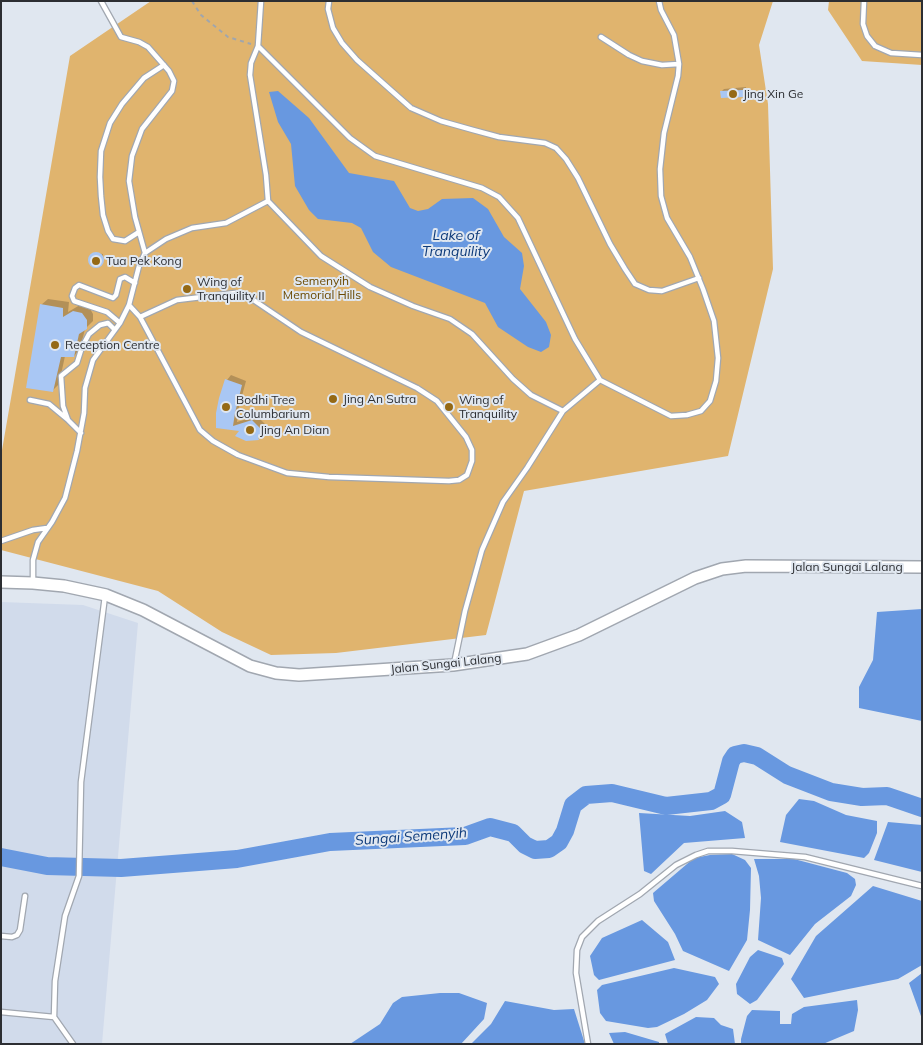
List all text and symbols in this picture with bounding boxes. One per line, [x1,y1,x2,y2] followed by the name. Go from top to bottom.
[743,87,803,101] place label: Jing Xin Ge
[727,88,739,100] marker: Jing Xin Ge
[422,228,490,260] water label: Lake of Tranquility
[106,254,182,268] place label: Tua Pek Kong
[90,255,102,267] marker: Tua Pek Kong
[283,274,361,302] park label: Semenyih Memorial Hills
[197,275,265,303] place label: Wing of Tranquility II
[181,283,193,295] marker: Wing of Tranquility II
[65,338,160,352] place label: Reception Centre
[49,339,61,351] marker: Reception Centre
[343,392,416,406] place label: Jing An Sutra
[236,393,310,421] place label: Bodhi Tree Columbarium
[327,393,339,405] marker: Jing An Sutra
[459,393,517,421] place label: Wing of Tranquility
[220,401,232,413] marker: Bodhi Tree Columbarium
[443,401,455,413] marker: Wing of Tranquility
[260,423,329,437] place label: Jing An Dian
[244,424,256,436] marker: Jing An Dian
[791,560,903,574] street label: Jalan Sungai Lalang
[390,651,502,677] street label: Jalan Sungai Lalang
[354,825,468,849] water label: Sungai Semenyih

